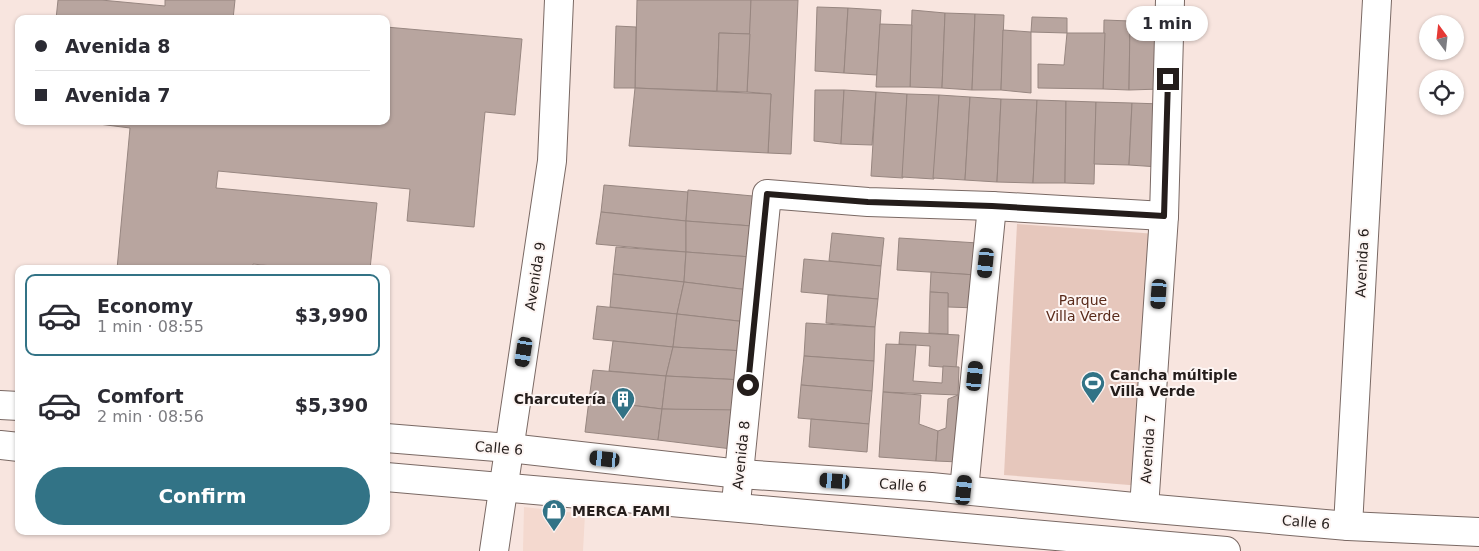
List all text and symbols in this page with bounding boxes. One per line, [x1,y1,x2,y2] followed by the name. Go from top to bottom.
[1127,7,1209,42] callout: 1 min
[1142,14,1192,33] text: 1 min
[1419,15,1464,60] north arrow
[1419,15,1464,115] map controls
[65,35,171,57] text: Avenida 8
[1157,68,1179,90] route end
[1419,70,1464,115] button: locate
[65,84,171,106] text: Avenida 7
[1352,228,1372,298] street label: Avenida 6
[522,241,548,311] street label: Avenida 9
[976,247,995,279] car
[1150,279,1167,309] car
[1046,292,1120,324] park label: Parque Villa Verde
[37,293,82,338] icon: car
[97,295,193,317] text: Economy
[295,304,368,326] text: $3,990
[97,317,204,336] text: 1 min · 08:55
[514,336,533,368] car
[965,360,984,392] car
[1110,367,1237,399] place label: Cancha múltiple Villa Verde
[1080,370,1106,404] sports icon: Cancha múltiple Villa Verde
[737,374,759,396] route start
[37,383,82,428] icon: car
[97,385,184,407] text: Comfort
[610,386,636,420] building icon: Charcutería
[514,391,606,407] place label: Charcutería
[295,394,368,416] text: $5,390
[97,407,204,426] text: 2 min · 08:56
[1138,414,1158,484] street label: Avenida 7
[729,420,753,490] street label: Avenida 8
[474,438,524,458] street label: Calle 6
[589,450,620,468] car
[35,467,370,525] button: Confirm
[819,472,850,490] car
[954,474,973,506] car
[878,475,928,495] street label: Calle 6
[541,498,567,532] shop icon: MERCA FAMI
[572,503,670,519] place label: MERCA FAMI
[1281,512,1331,532] street label: Calle 6

